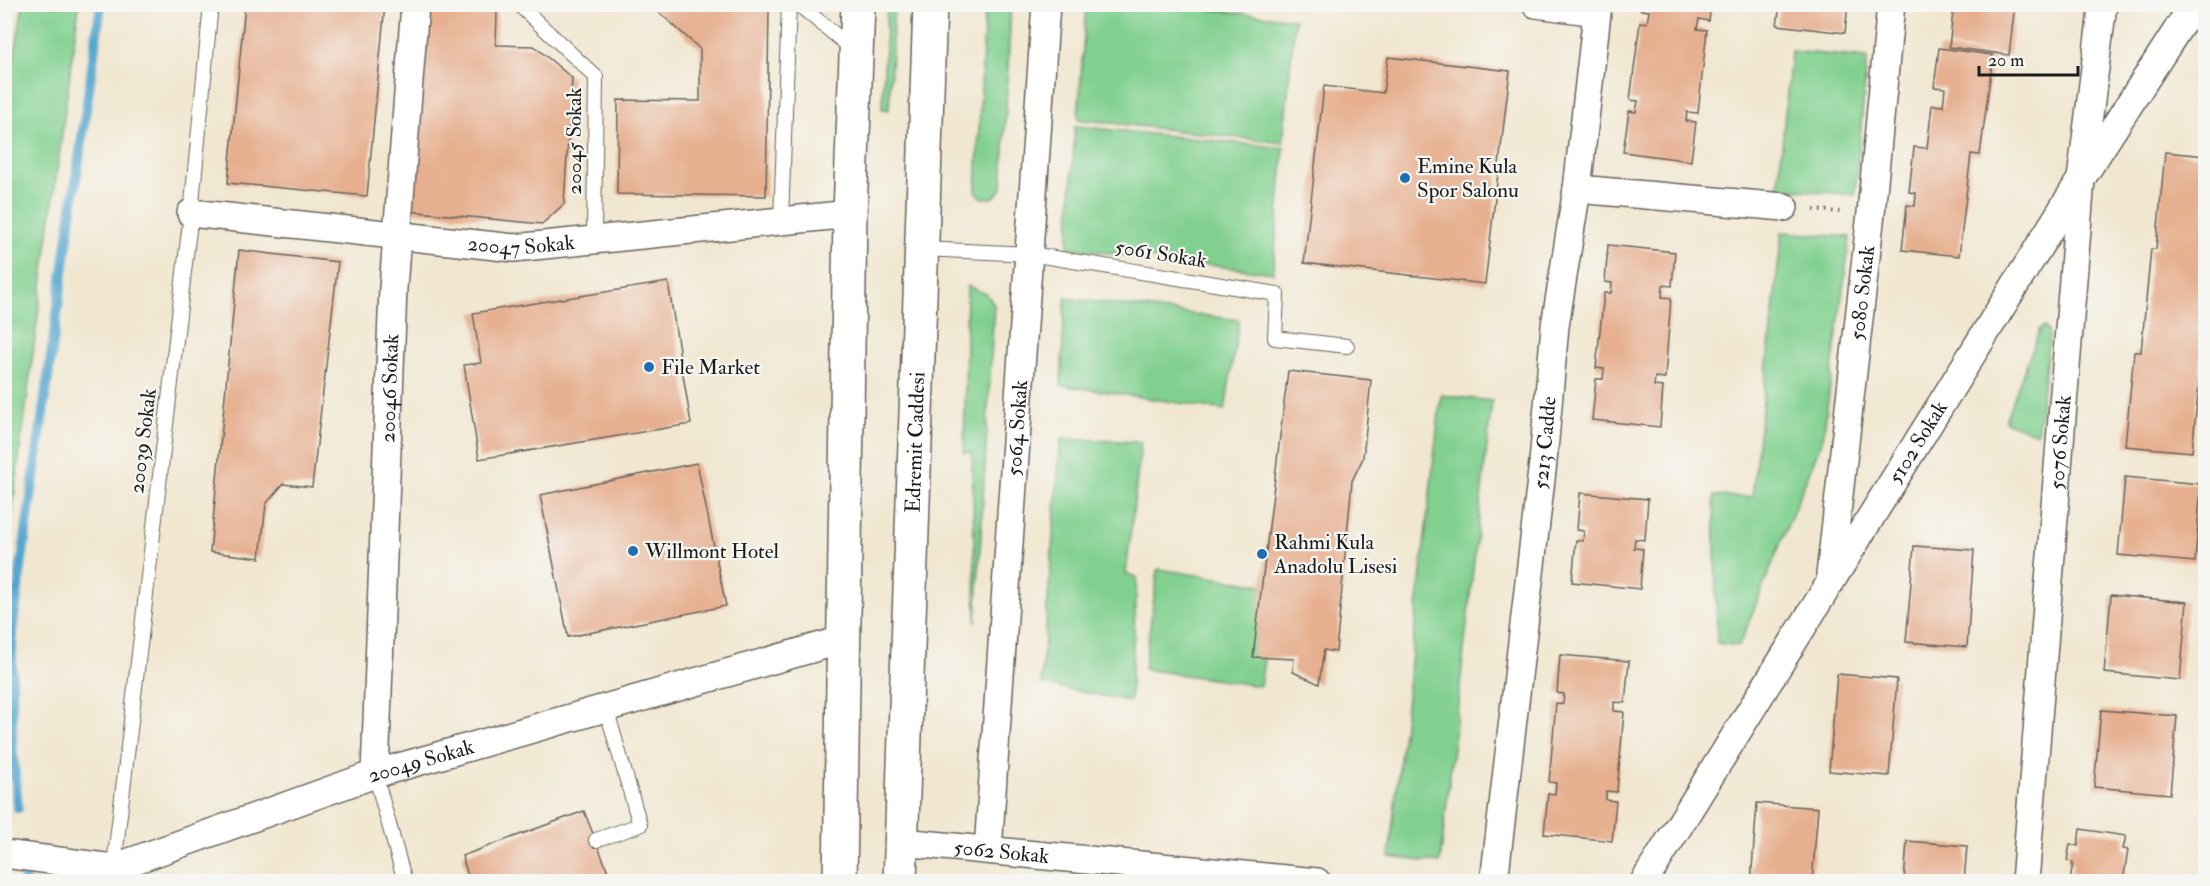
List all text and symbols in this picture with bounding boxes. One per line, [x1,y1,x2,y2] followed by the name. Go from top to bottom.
[1979,39,2078,77] scale bar
[1988,49,2024,72] text: 20 m
[561,87,588,195] street label: 20045 Sokak
[1417,153,1519,204] place label: Emine Kula Spor Salonu
[1398,171,1412,185] marker: Emine Kula Spor Salonu
[466,228,576,262] street label: 20047 Sokak
[1113,233,1209,275] street label: 5061 Sokak
[1843,244,1881,342] street label: 5080 Sokak
[374,333,405,443] street label: 20046 Sokak
[661,354,760,381] place label: File Market
[642,360,656,374] marker: File Market
[899,371,931,513] street label: Edremit Caddesi
[1000,379,1034,477] street label: 5064 Sokak
[123,387,163,495] street label: 20039 Sokak
[2043,394,2077,491] street label: 5076 Sokak
[1526,395,1562,491] street label: 5213 Cadde
[1882,396,1953,489] street label: 5102 Sokak
[1273,529,1398,580] place label: Rahmi Kula Anadolu Lisesi
[644,538,780,565] place label: Willmont Hotel
[626,544,640,558] marker: Willmont Hotel
[1255,547,1269,561] marker: Rahmi Kula Anadolu Lisesi
[364,733,477,789] street label: 20049 Sokak
[953,834,1051,870] street label: 5062 Sokak

